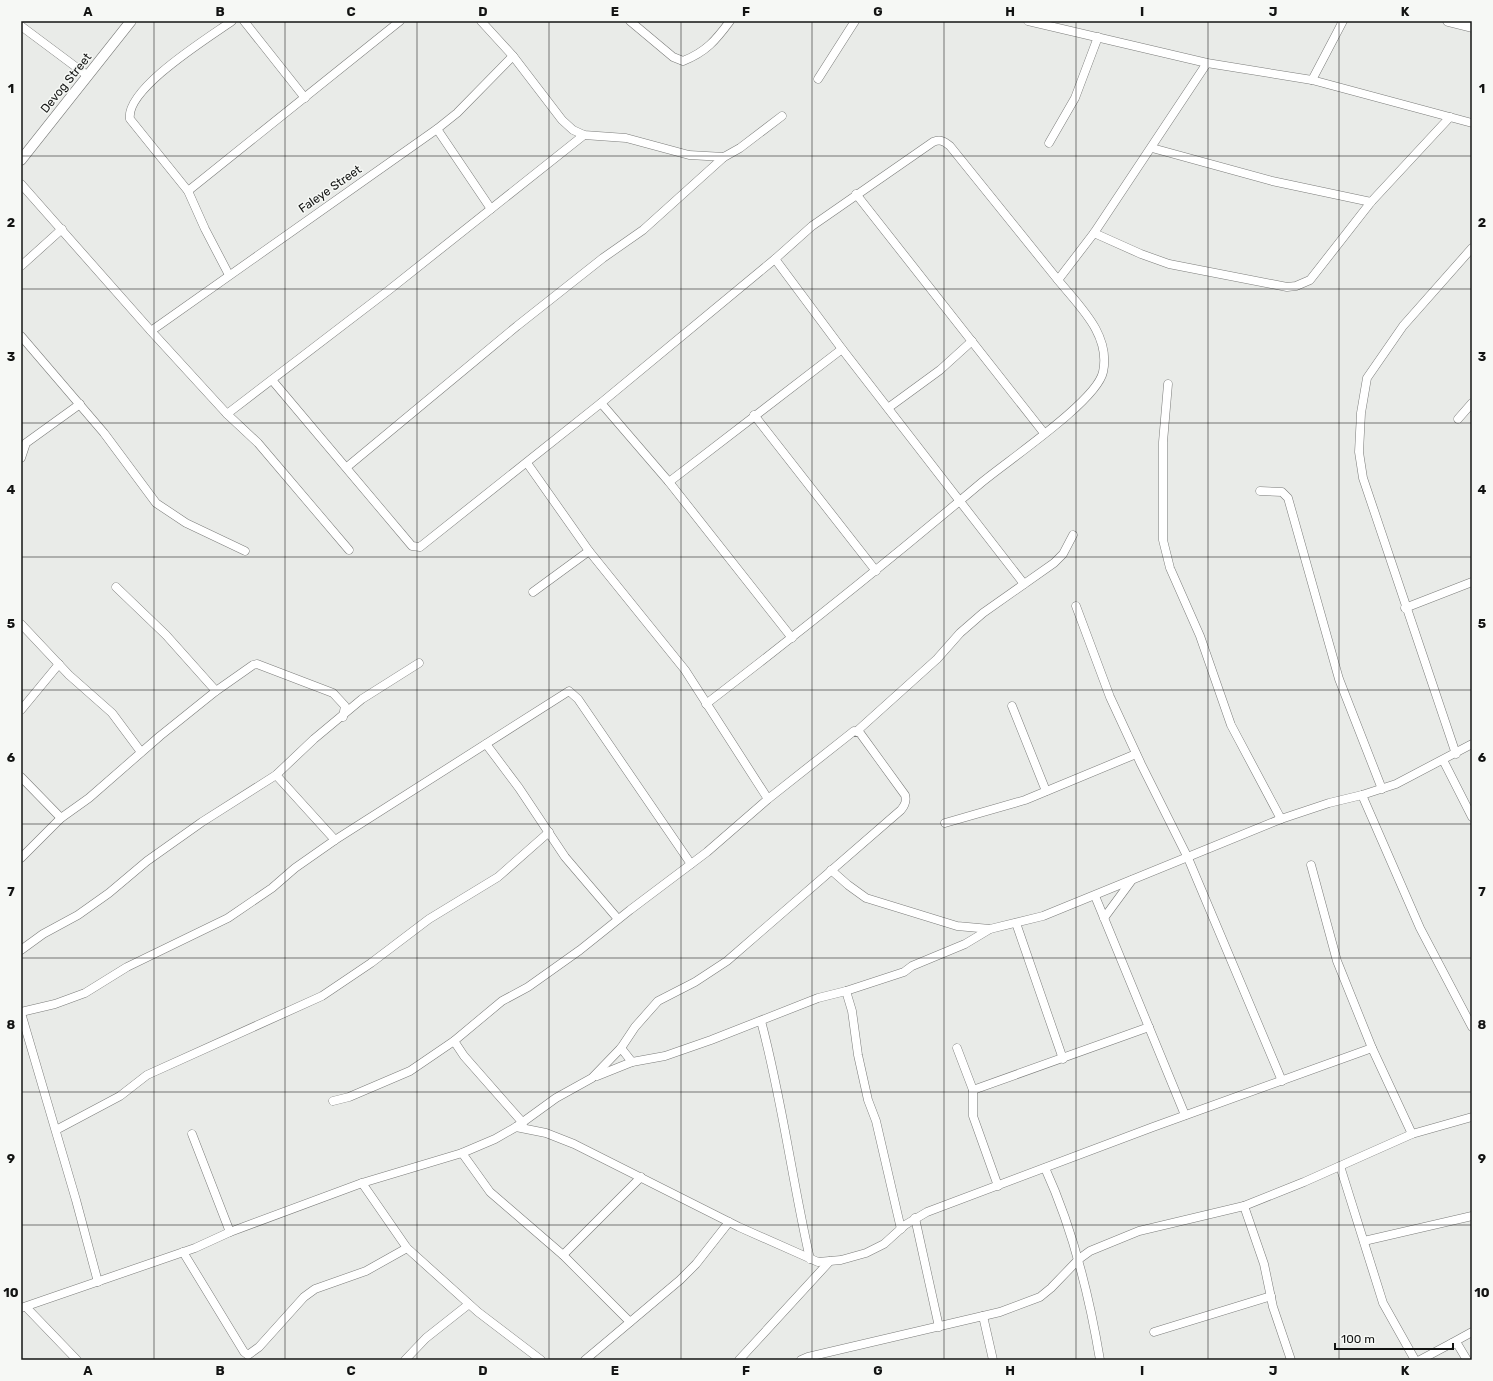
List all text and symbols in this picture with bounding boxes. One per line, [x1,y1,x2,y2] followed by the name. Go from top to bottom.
[83,4,93,19] text: A
[215,4,225,19] text: B
[346,4,356,19] text: C
[478,4,488,19] text: D
[611,4,619,19] text: E
[742,4,750,19] text: F
[873,4,883,19] text: G
[1005,4,1015,19] text: H
[1140,4,1144,19] text: I
[1269,4,1277,19] text: J
[1401,4,1410,19] text: K
[38,50,95,116] street label: Devog Street
[8,81,14,96] text: 1
[1479,81,1485,96] text: 1
[296,162,364,216] street label: Faleye Street
[7,215,15,230] text: 2
[1478,215,1486,230] text: 2
[7,349,16,364] text: 3
[1478,349,1487,364] text: 3
[7,482,16,497] text: 4
[1478,482,1487,497] text: 4
[7,616,15,631] text: 5
[1478,616,1486,631] text: 5
[7,750,16,765] text: 6
[1478,750,1487,765] text: 6
[7,884,15,899] text: 7
[1478,884,1486,899] text: 7
[7,1017,16,1032] text: 8
[1478,1017,1487,1032] text: 8
[7,1151,15,1166] text: 9
[1478,1151,1486,1166] text: 9
[3,1285,19,1300] text: 10
[1474,1285,1490,1300] text: 10
[1335,1325,1453,1351] scale bar
[1341,1332,1375,1346] text: 100 m
[83,1363,93,1378] text: A
[215,1363,225,1378] text: B
[346,1363,356,1378] text: C
[478,1363,488,1378] text: D
[611,1363,619,1378] text: E
[742,1363,750,1378] text: F
[873,1363,883,1378] text: G
[1005,1363,1015,1378] text: H
[1140,1363,1144,1378] text: I
[1269,1363,1277,1378] text: J
[1401,1363,1410,1378] text: K

